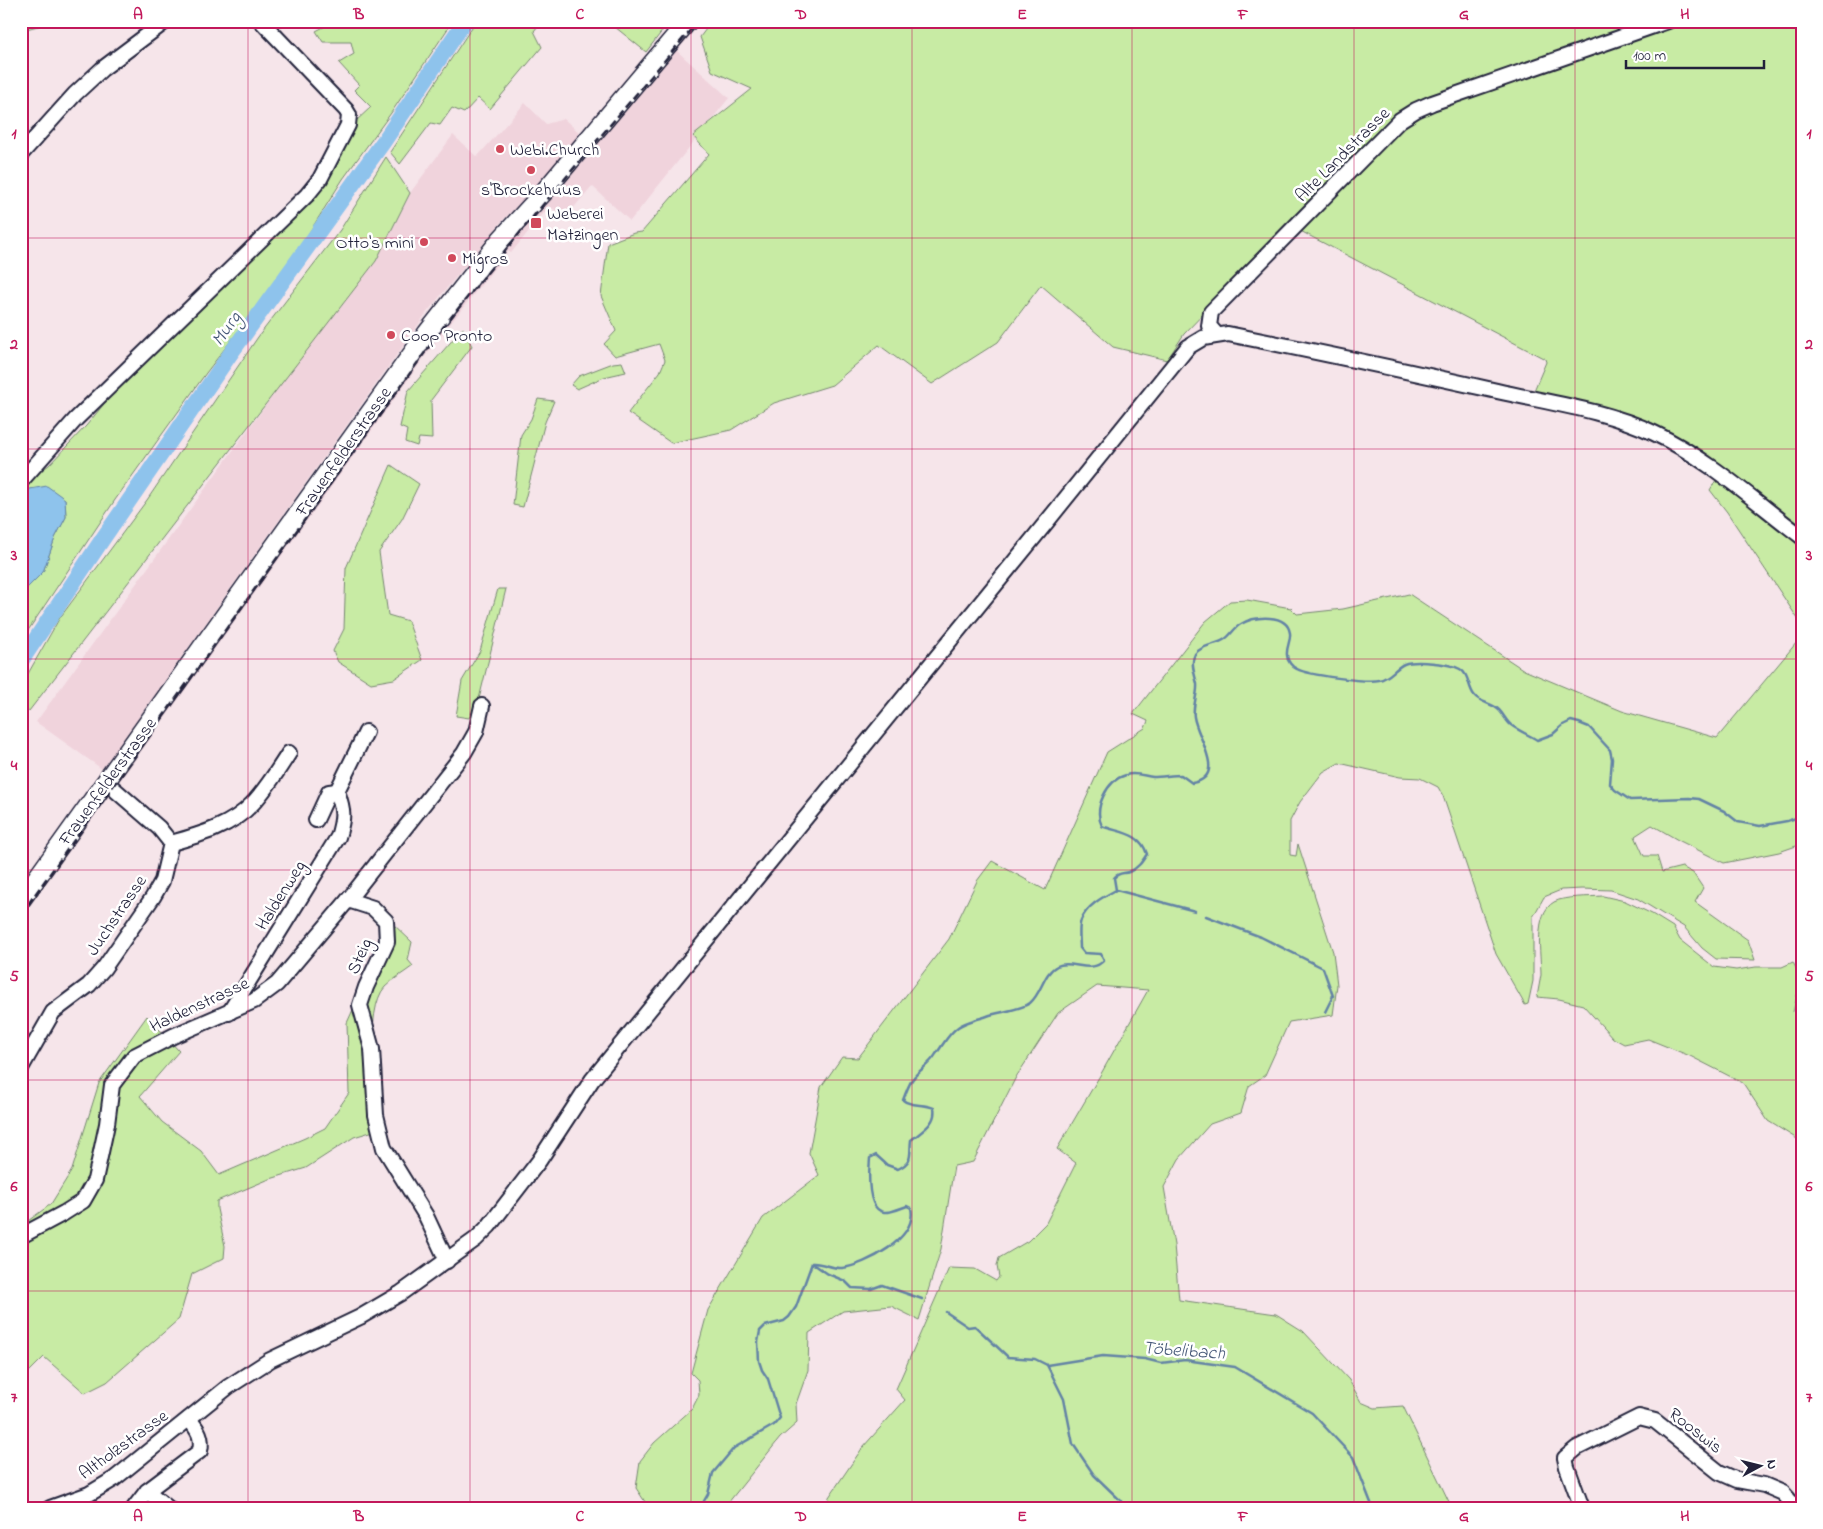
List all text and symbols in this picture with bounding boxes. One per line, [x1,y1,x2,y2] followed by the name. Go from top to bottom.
[133,3,143,27] text: A
[353,3,365,27] text: B
[576,3,585,27] text: C
[794,3,807,27] text: D
[1017,3,1027,27] text: E
[1237,3,1249,27] text: F
[1459,3,1469,27] text: G
[1680,3,1690,27] text: H
[1626,38,1763,70] scale bar
[1633,45,1666,67] text: 100 m
[1290,101,1397,209] street label: Alte Landstrasse
[11,122,17,146] text: 1
[1806,122,1812,146] text: 1
[510,138,599,164] place label: Webi.Church
[494,143,506,155] marker: Webi.Church
[525,164,537,176] marker: s'Brockehuus
[481,178,581,204] place label: s'Brockehuus
[547,202,619,250] place label: Weberei Matzingen
[529,216,543,230] marker: Weberei Matzingen
[336,231,414,257] place label: Otto's mini
[418,236,430,248] marker: Otto's mini
[462,247,508,274] place label: Migros
[446,252,458,264] marker: Migros
[205,306,250,353] water label: Murg
[401,324,492,350] place label: Coop Pronto
[385,329,397,341] marker: Coop Pronto
[9,333,18,357] text: 2
[1804,333,1813,357] text: 2
[290,381,400,523] street label: Frauenfelderstrasse
[10,544,18,568] text: 3
[1805,544,1813,568] text: 3
[53,712,165,852] street label: Frauenfelderstrasse
[10,754,18,778] text: 4
[1805,754,1813,778] text: 4
[250,856,314,937] street label: Haldenweg
[81,870,155,962] street label: Juchstrasse
[341,935,381,979] street label: Steig
[9,965,19,989] text: 5
[1804,965,1814,989] text: 5
[146,971,255,1040] street label: Haldenstrasse
[9,1175,18,1199] text: 6
[1804,1175,1813,1199] text: 6
[1142,1335,1227,1368] water label: Töbelibach
[11,1386,18,1410] text: 7
[1806,1386,1813,1410] text: 7
[1662,1402,1727,1461] street label: Rooswis
[74,1404,175,1487] street label: Altholzstrasse
[1736,1442,1786,1492] north arrow
[1760,1459,1782,1471] text: N
[133,1505,143,1529] text: A
[353,1505,365,1529] text: B
[576,1505,585,1529] text: C
[794,1505,807,1529] text: D
[1017,1505,1027,1529] text: E
[1237,1505,1249,1529] text: F
[1459,1505,1469,1529] text: G
[1680,1505,1690,1529] text: H

